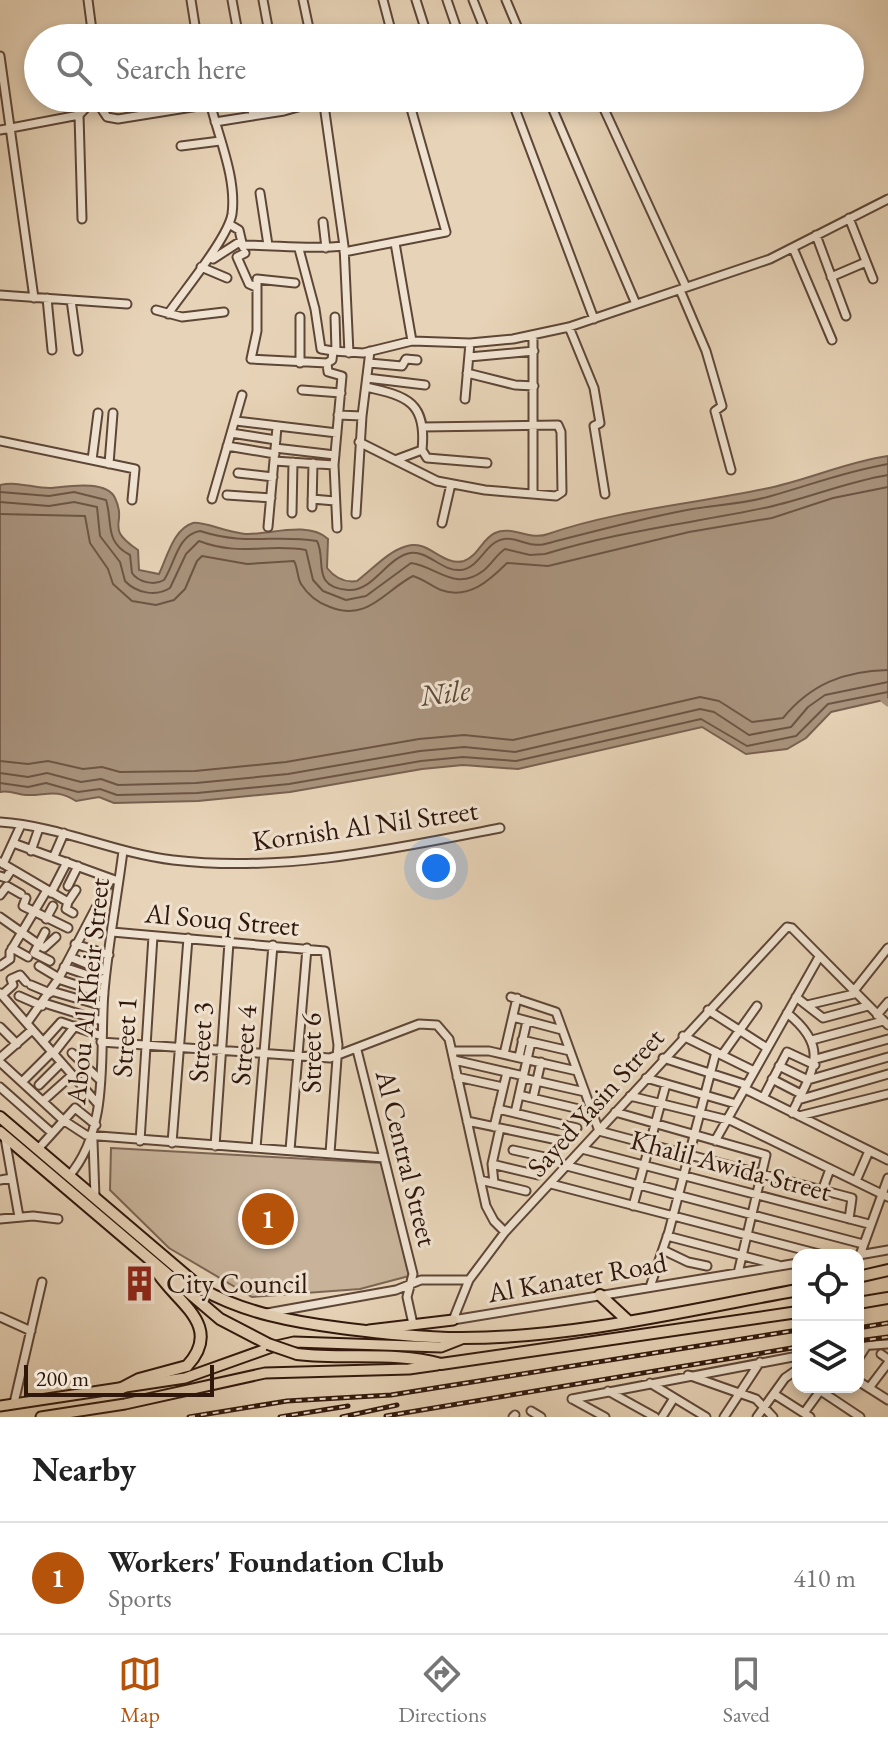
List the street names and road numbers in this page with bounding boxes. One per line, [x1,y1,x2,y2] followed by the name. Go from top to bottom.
[250,791,480,859] street label: Kornish Al Nil Street
[57,876,117,1107] street label: Abou Al Kheir Street
[142,894,301,944] street label: Al Souq Street
[103,996,145,1078] street label: Street 1
[179,1001,221,1083] street label: Street 3
[222,1003,264,1087] street label: Street 4
[293,1013,329,1093] street label: Street 6
[519,1020,671,1184] street label: Sayed Yasin Street
[367,1065,446,1250] street label: Al Central Street
[627,1121,836,1209] street label: Khalil Awida Street
[484,1243,670,1311] street label: Al Kanater Road

